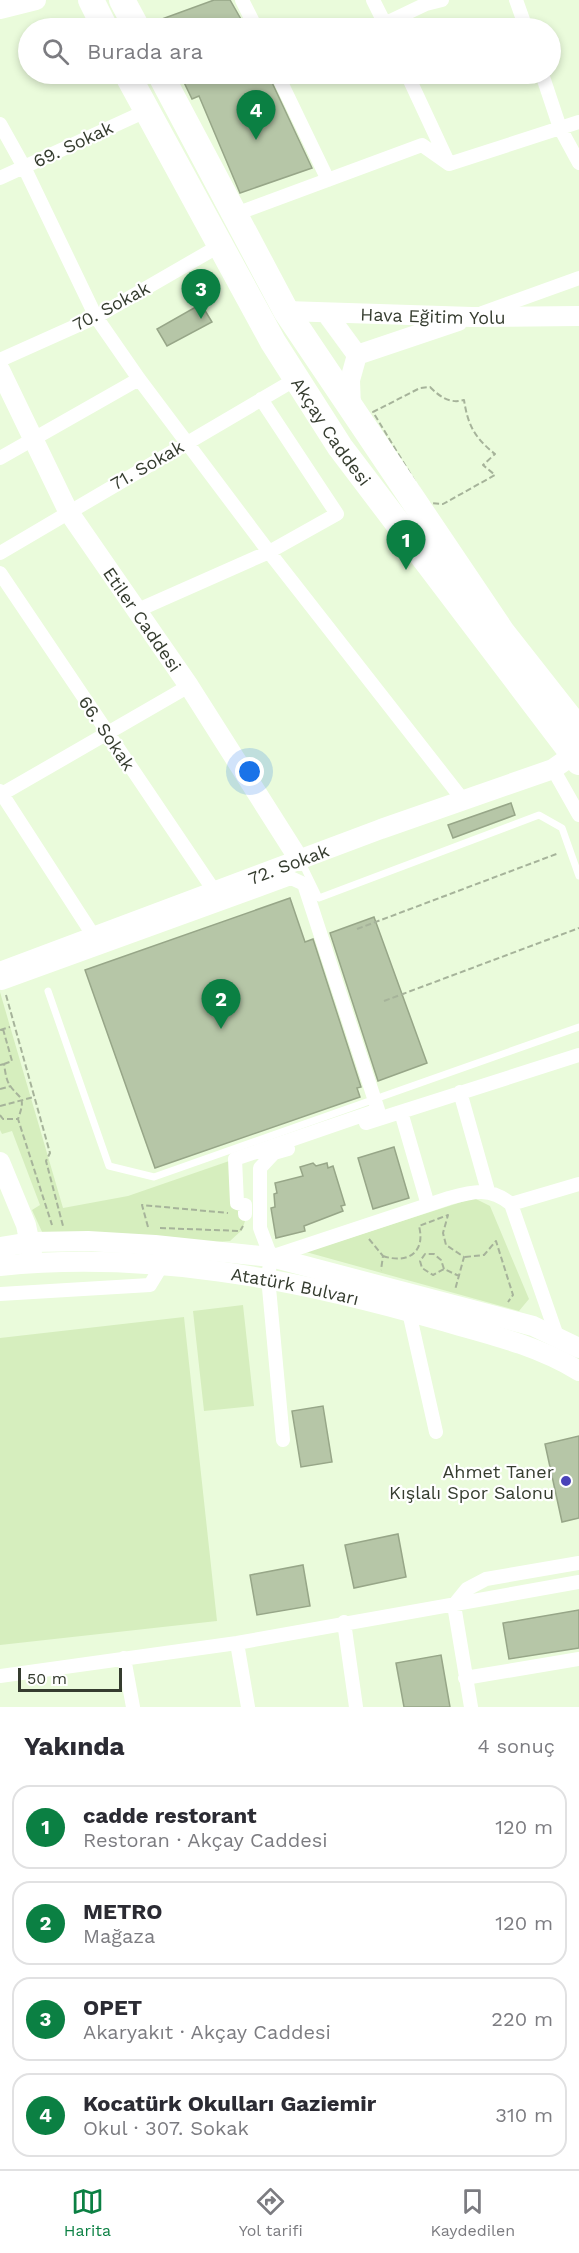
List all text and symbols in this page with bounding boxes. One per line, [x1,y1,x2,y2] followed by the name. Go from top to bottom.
[18,18,561,84] search box
[39,35,72,68] icon: search
[87,39,203,64] text: Burada ara
[236,90,276,140] pin: 4
[30,116,116,172] street label: 69. Sokak
[182,270,220,319] pin: 3
[69,277,153,335] street label: 70. Sokak
[360,303,506,328] street label: Hava Eğitim Yolu
[288,373,376,490] street label: Akçay Caddesi
[107,436,187,494] street label: 71. Sokak
[386,520,426,570] pin: 1
[99,563,186,675] street label: Etiler Caddesi
[74,692,140,774] street label: 66. Sokak
[235,757,264,786] your location
[245,839,332,888] street label: 72. Sokak
[202,980,240,1029] pin: 2
[230,1263,361,1309] street label: Atatürk Bulvarı
[389,1461,554,1503] place label: Ahmet Taner Kışlalı Spor Salonu
[559,1474,573,1488] marker: Ahmet Taner Kışlalı Spor Salonu
[18,1665,122,1692] scale bar
[27,1669,67,1688] text: 50 m
[24,1731,125,1761] text: Yakında
[478,1734,555,1758] text: 4 sonuç
[83,1803,257,1828] text: cadde restorant
[41,1815,50,1839] text: 1
[495,1815,553,1839] text: 120 m
[83,1828,328,1852] text: Restoran · Akçay Caddesi
[83,1899,163,1924] text: METRO
[40,1911,51,1935] text: 2
[495,1911,553,1935] text: 120 m
[83,1924,155,1948] text: Mağaza
[83,1995,142,2020] text: OPET
[40,2007,51,2031] text: 3
[491,2007,553,2031] text: 220 m
[83,2020,331,2044] text: Akaryakıt · Akçay Caddesi
[83,2091,376,2116] text: Kocatürk Okulları Gaziemir
[39,2103,52,2127] text: 4
[495,2103,553,2127] text: 310 m
[83,2116,249,2140] text: Okul · 307. Sokak
[64,2185,111,2240] tab: Harita
[239,2185,303,2240] tab: Yol tarifi
[430,2185,515,2240] tab: Kaydedilen

